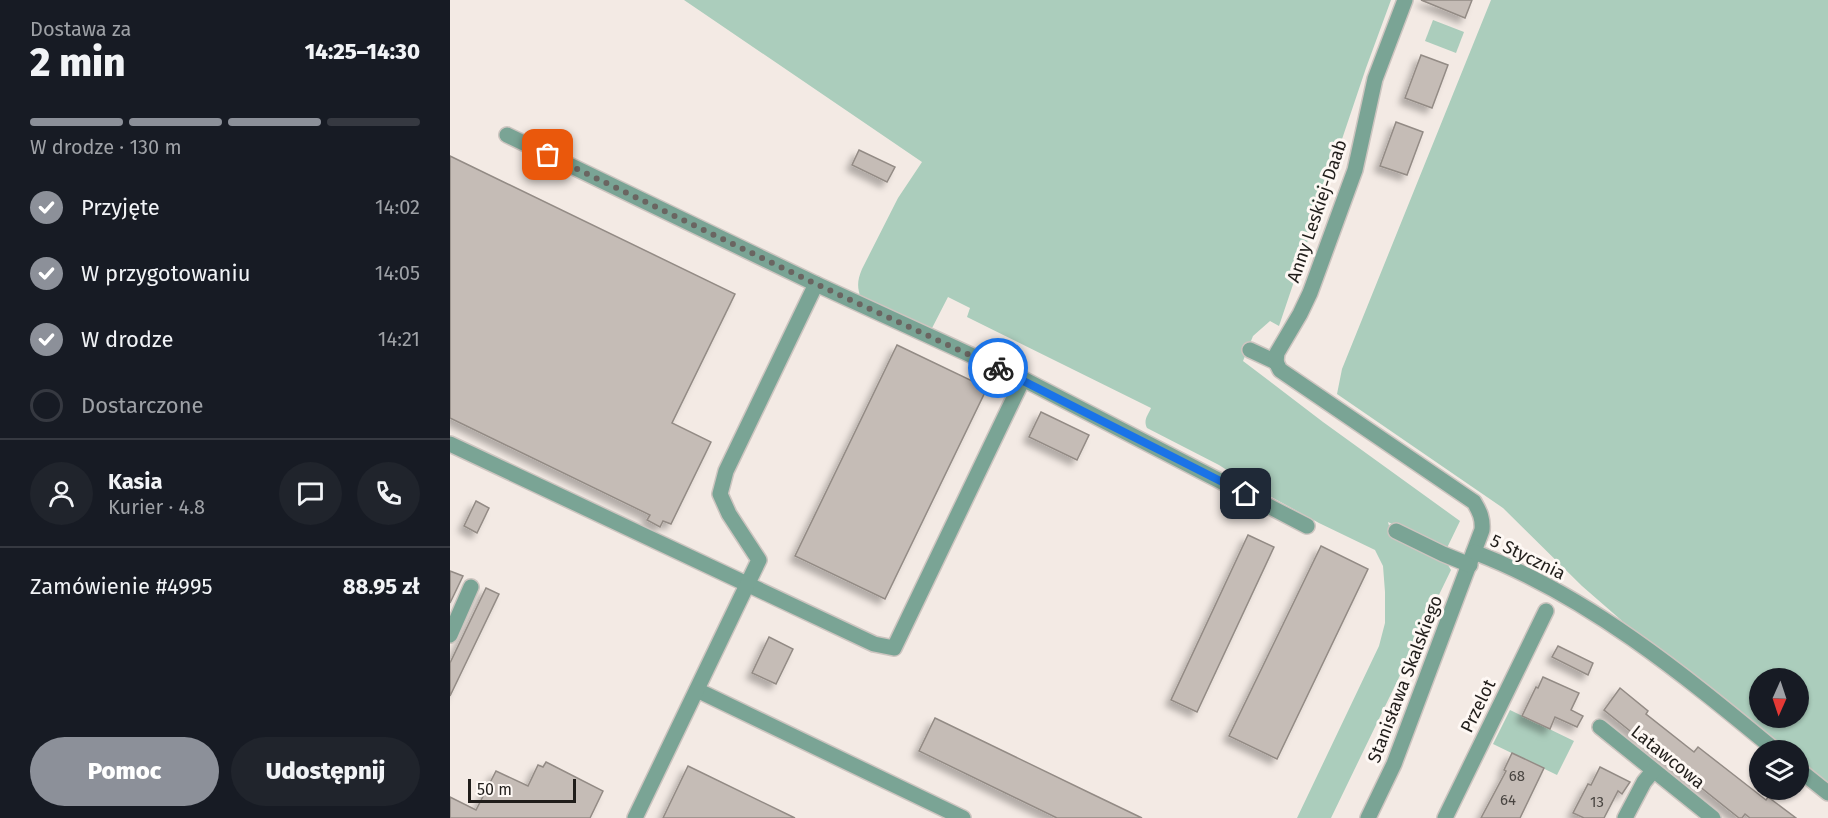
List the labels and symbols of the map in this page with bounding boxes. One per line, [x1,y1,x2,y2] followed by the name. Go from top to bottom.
[522,129,573,180] pin
[1282,137,1352,285] street label: Anny Leskiej-Daab
[968,338,1028,398] courier
[1220,468,1271,519] pin
[1487,529,1569,585] street label: 5 Stycznia
[1363,592,1447,766] street label: Stanisława Skalskiego
[1749,668,1809,728] north arrow
[1456,675,1501,736] street label: Przelot
[1627,721,1709,793] street label: Latawcowa
[1509,767,1525,785] house number: 68
[468,776,576,804] scale bar
[1500,791,1516,809] house number: 64
[1590,793,1604,811] house number: 13

